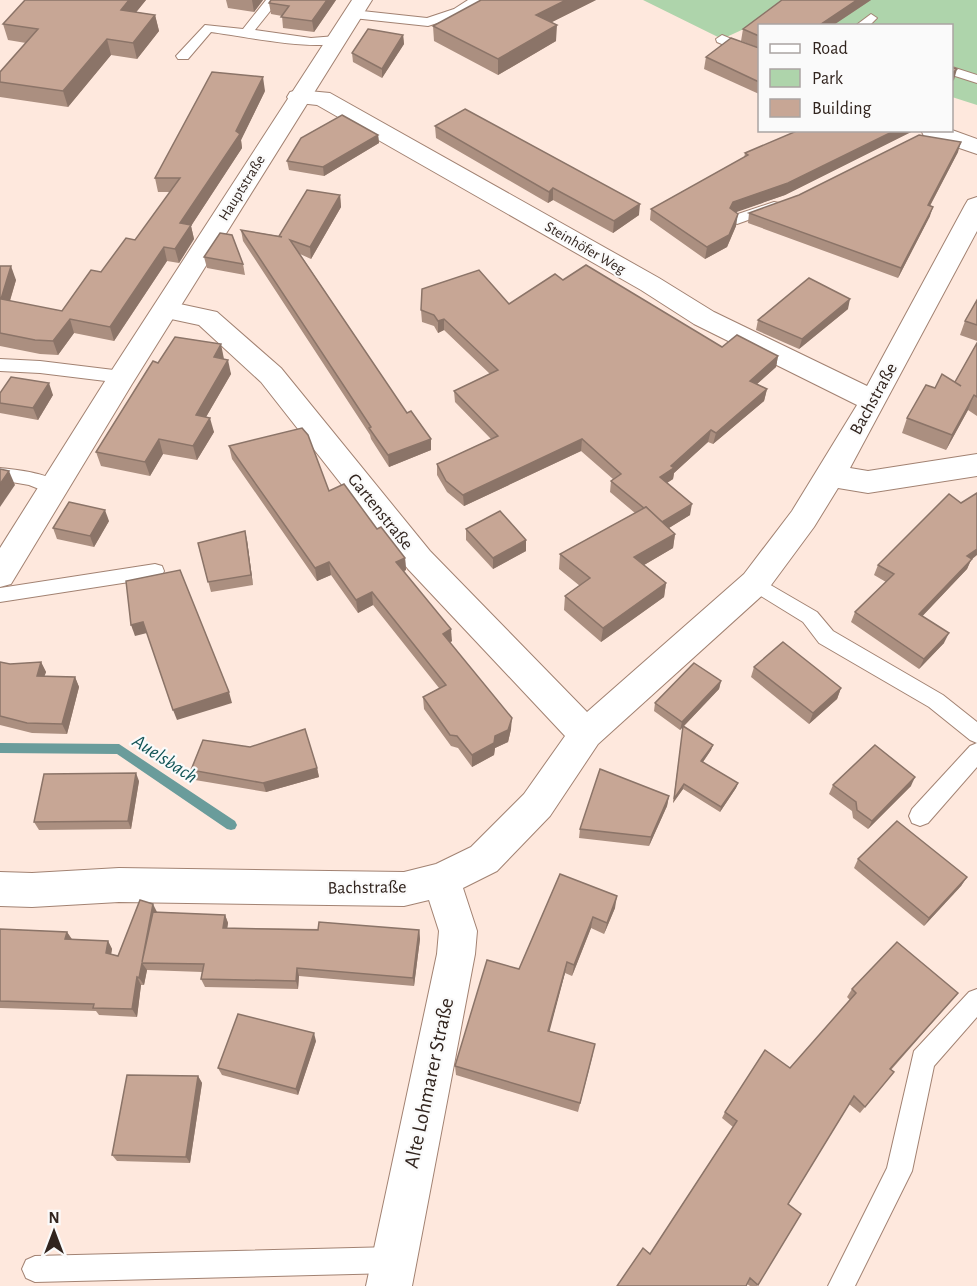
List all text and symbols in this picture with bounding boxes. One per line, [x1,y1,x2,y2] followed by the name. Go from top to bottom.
[758,24,953,132] legend
[812,40,848,58] text: Road
[812,70,844,88] text: Park
[812,100,872,118] text: Building
[216,153,268,223] street label: Hauptstraße
[542,219,628,277] street label: Steinhöfer Weg
[847,360,901,438] street label: Bachstraße
[344,470,416,554] street label: Gartenstraße
[128,730,201,787] water label: Auelsbach
[327,878,407,898] street label: Bachstraße
[401,996,457,1170] street label: Alte Lohmarer Straße
[24,1202,84,1262] north arrow
[48,1210,60,1226] text: N

